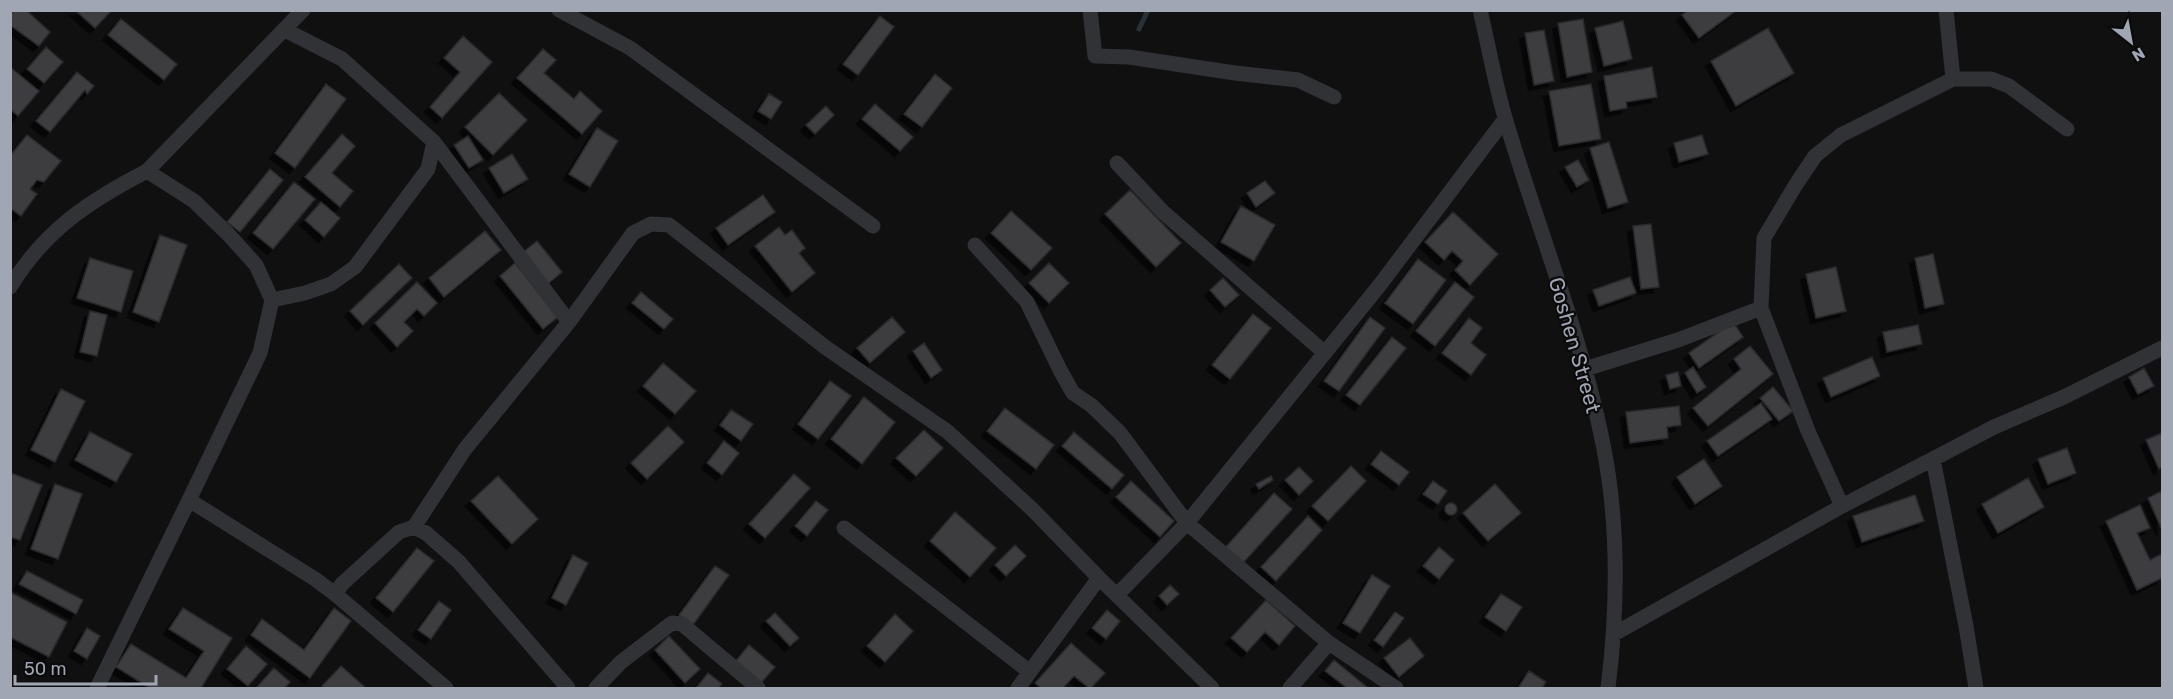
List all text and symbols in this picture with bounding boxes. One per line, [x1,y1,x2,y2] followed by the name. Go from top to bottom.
[2101,12,2161,72] north arrow
[2129,43,2148,66] text: N
[1544,274,1606,416] street label: Goshen Street
[15,648,156,686] scale bar
[24,658,67,680] text: 50 m

